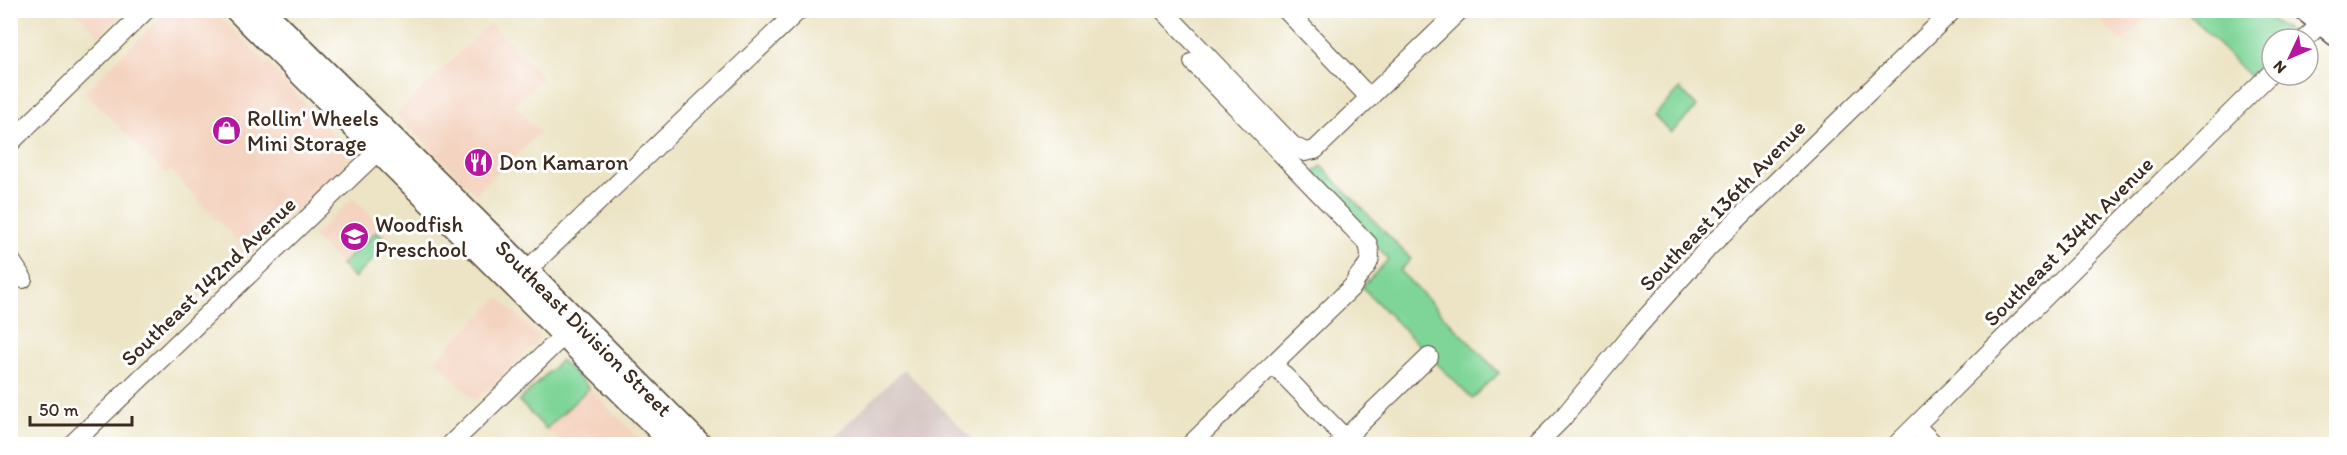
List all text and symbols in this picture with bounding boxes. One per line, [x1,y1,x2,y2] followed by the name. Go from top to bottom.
[2260,27,2320,87] north arrow
[2269,57,2290,78] text: N
[247,105,379,157] place label: Rollin' Wheels Mini Storage
[1634,114,1811,297] street label: Southeast 136th Avenue
[210,115,242,147] shop icon: Rollin' Wheels Mini Storage
[462,146,494,178] restaurant icon: Don Kamaron
[499,149,629,176] place label: Don Kamaron
[1978,151,2159,332] street label: Southeast 134th Avenue
[115,191,301,372] street label: Southeast 142nd Avenue
[375,211,467,263] place label: Woodfish Preschool
[338,221,370,253] school or university icon: Woodfish Preschool
[490,234,678,422] street label: Southeast Division Street
[30,389,132,427] scale bar
[39,399,79,421] text: 50 m

